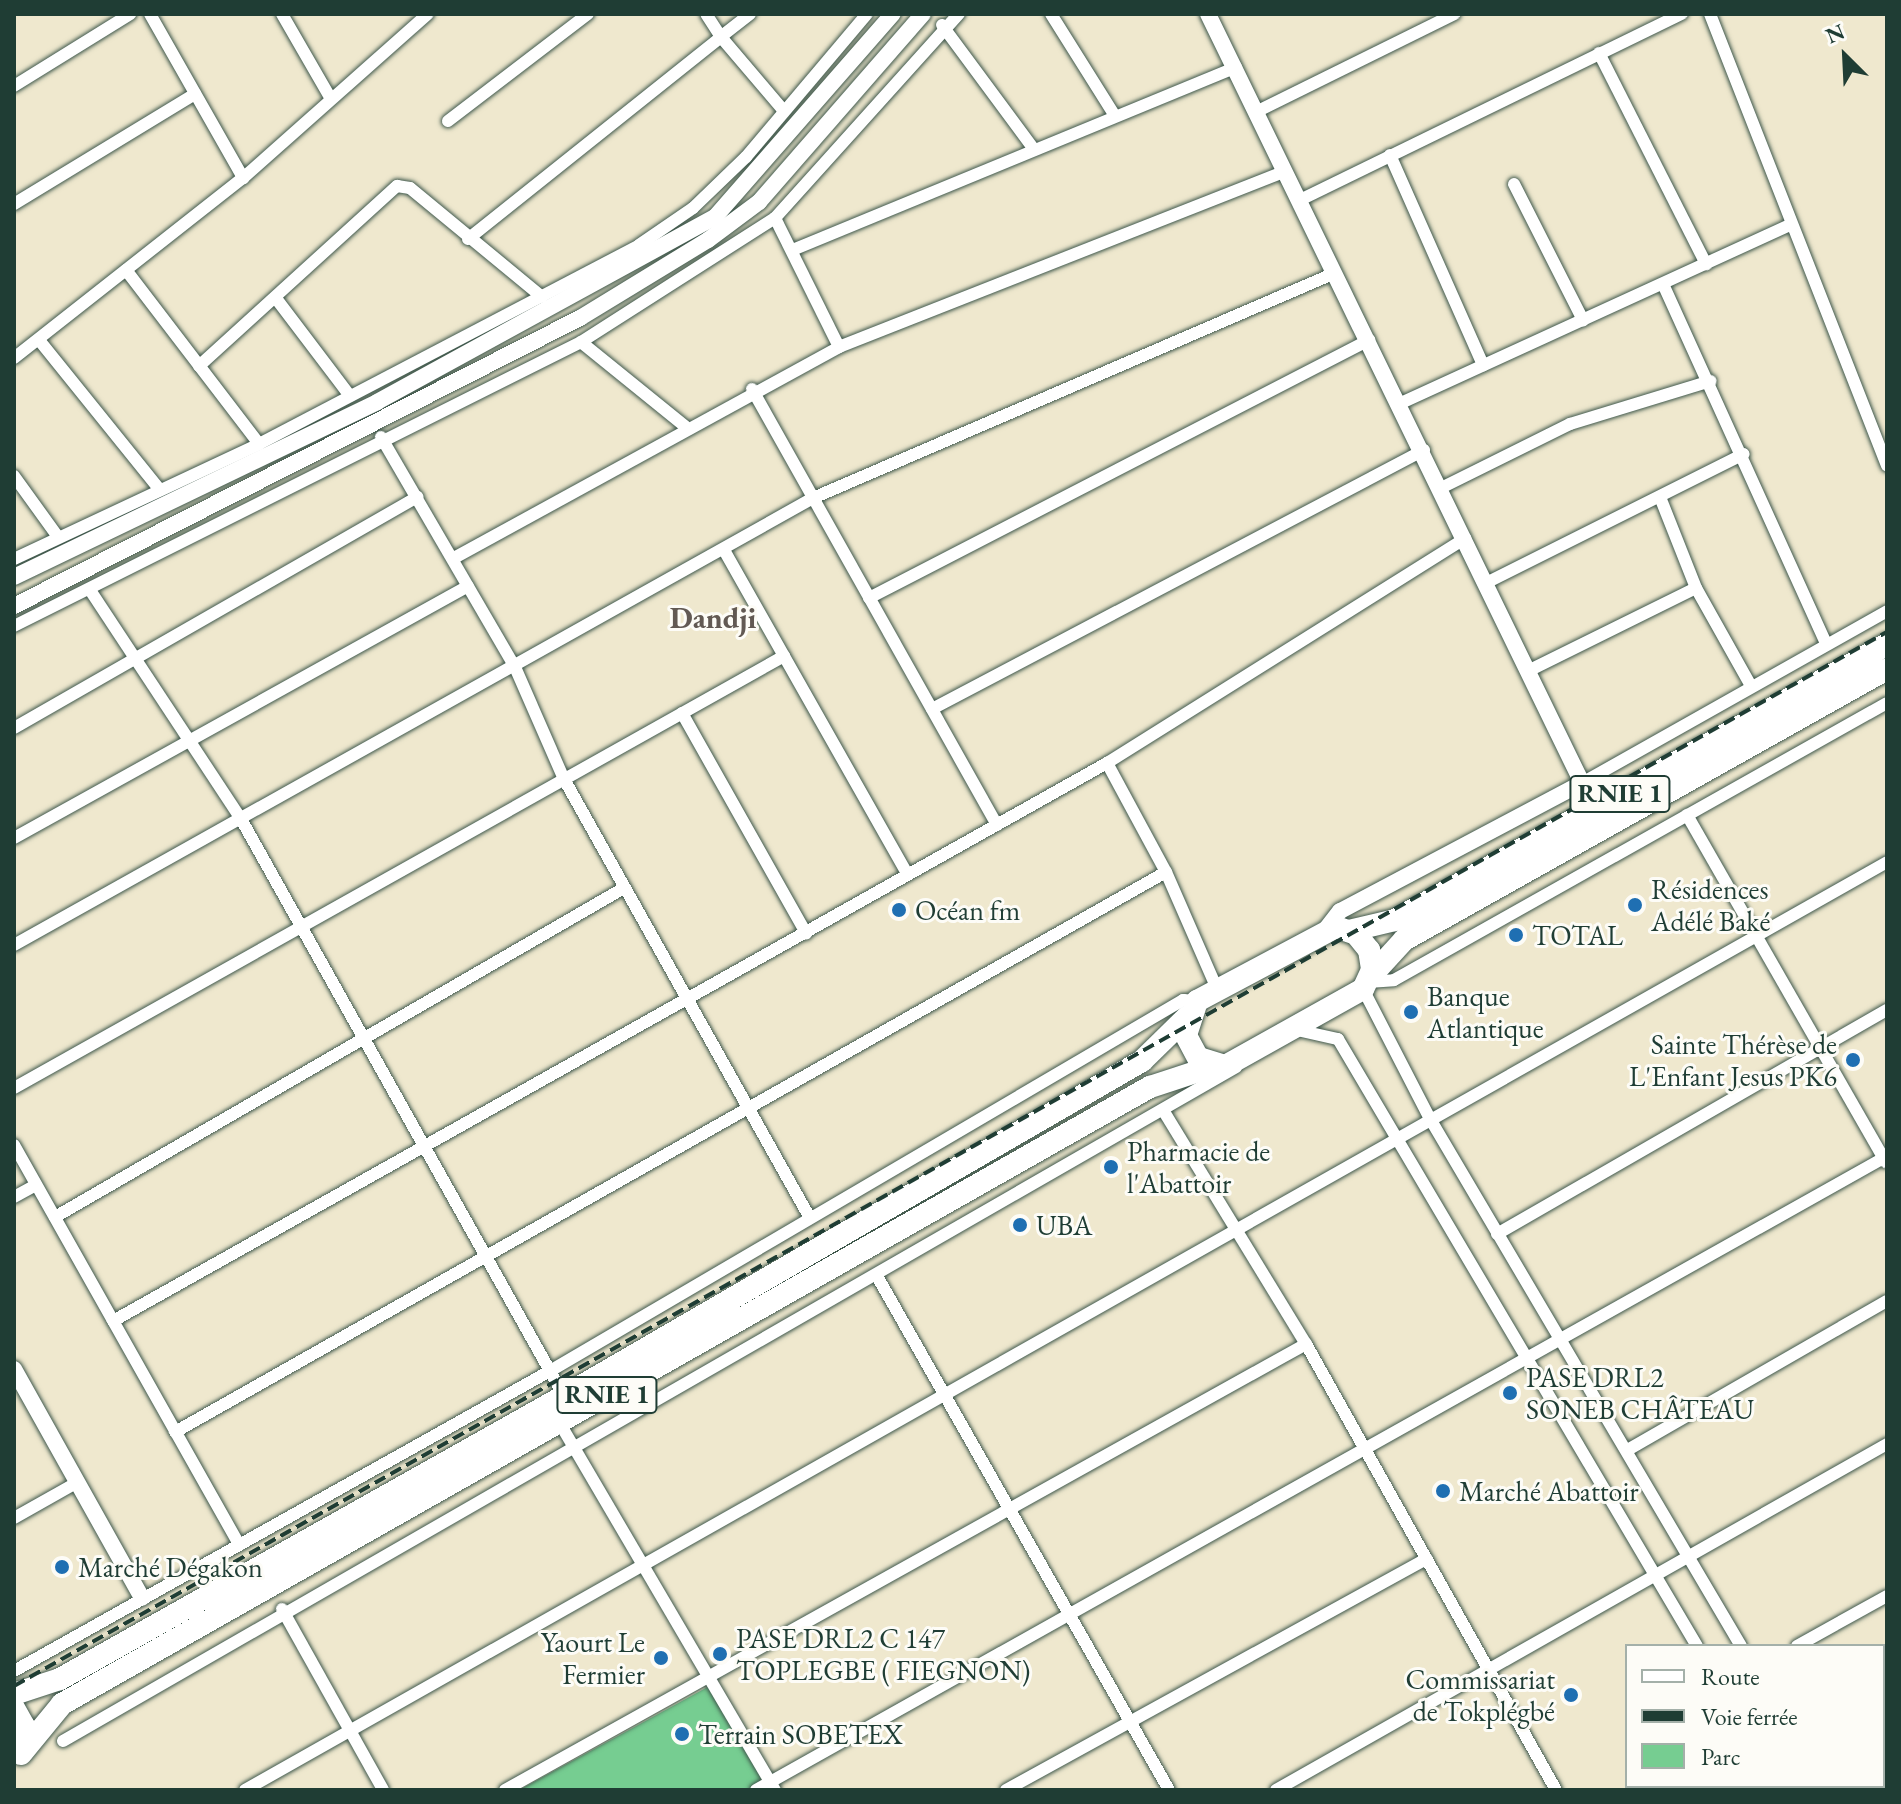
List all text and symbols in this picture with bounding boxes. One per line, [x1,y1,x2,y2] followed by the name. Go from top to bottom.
[1805,16,1885,96] north arrow
[1821,17,1849,50] text: N
[670,600,756,636] district label: Dandji
[1568,772,1672,816] road number: RNIE 1
[1651,872,1770,938] place label: Résidences Adélé Baké
[915,893,1020,927] place label: Océan fm
[1626,896,1644,914] marker: Résidences Adélé Baké
[890,901,908,919] marker: Océan fm
[1532,918,1623,952] place label: TOTAL
[1507,926,1525,944] marker: TOTAL
[1427,979,1544,1045] place label: Banque Atlantique
[1402,1003,1420,1021] marker: Banque Atlantique
[1629,1027,1837,1093] place label: Sainte Thérèse de L'Enfant Jesus PK6
[1844,1051,1862,1069] marker: Sainte Thérèse de L'Enfant Jesus PK6
[1127,1134,1270,1200] place label: Pharmacie de l'Abattoir
[1102,1158,1120,1176] marker: Pharmacie de l'Abattoir
[1036,1208,1092,1242] place label: UBA
[1011,1216,1029,1234] marker: UBA
[1526,1360,1754,1426] place label: PASE DRL2 SONEB CHÂTEAU
[555,1373,659,1417] road number: RNIE 1
[1501,1384,1519,1402] marker: PASE DRL2 SONEB CHÂTEAU
[1459,1474,1639,1508] place label: Marché Abattoir
[1434,1482,1452,1500] marker: Marché Abattoir
[78,1550,263,1584] place label: Marché Dégakon
[53,1558,71,1576] marker: Marché Dégakon
[736,1621,1030,1687] place label: PASE DRL2 C 147 TOPLEGBE ( FIEGNON)
[541,1625,645,1691] place label: Yaourt Le Fermier
[1625,1644,1885,1788] legend
[711,1645,729,1663] marker: PASE DRL2 C 147 TOPLEGBE ( FIEGNON)
[652,1649,670,1667] marker: Yaourt Le Fermier
[1701,1661,1760,1692] text: Route
[1405,1662,1555,1728] place label: Commissariat de Tokplégbé
[1562,1686,1580,1704] marker: Commissariat de Tokplégbé
[1701,1701,1798,1732] text: Voie ferrée
[698,1717,903,1751] place label: Terrain SOBETEX
[673,1725,691,1743] marker: Terrain SOBETEX
[1701,1741,1740,1772] text: Parc

